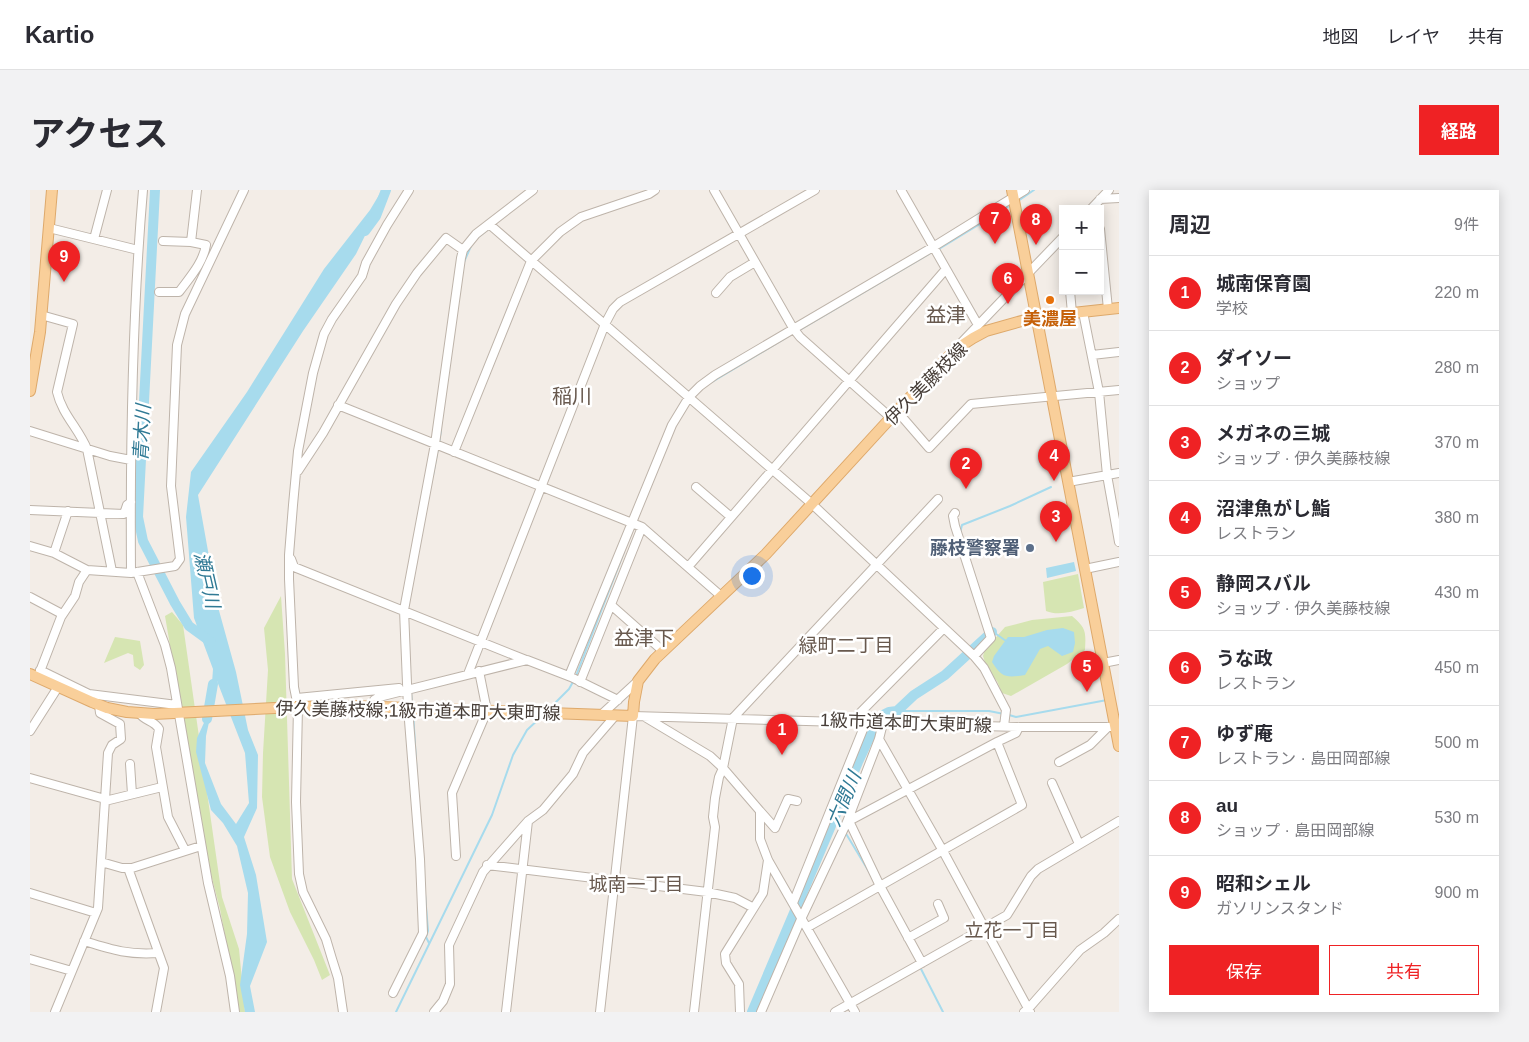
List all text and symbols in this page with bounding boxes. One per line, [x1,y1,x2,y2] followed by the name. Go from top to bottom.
[25,21,94,48] text: Kartio
[1323,27,1359,47] text: 地図
[1387,27,1440,47] text: レイヤ
[1468,27,1504,47] text: 共有
[1419,105,1499,155] button: 経路
[30,114,168,153] text: アクセス
[979,203,1011,244] pin: 7
[1020,204,1052,245] pin: 8
[1059,205,1104,295] map controls
[1059,205,1104,250] button: +
[1169,213,1211,236] text: 周辺
[1454,216,1479,233] text: 9件
[48,241,80,282] pin: 9
[1059,250,1104,295] button: −
[992,263,1024,304] pin: 6
[1216,273,1311,294] text: 城南保育園
[1181,284,1189,301] text: 1
[1435,284,1479,301] text: 220 m
[1044,294,1056,306] marker: 美濃屋
[1216,300,1248,317] text: 学校
[926,304,966,326] district label: 益津
[1023,309,1077,329] place label: 美濃屋
[881,339,971,429] street label: 伊久美藤枝線
[1216,348,1292,369] text: ダイソー
[1181,359,1189,376] text: 2
[1435,359,1479,376] text: 280 m
[1216,375,1280,392] text: ショップ
[552,385,592,407] district label: 稲川
[130,402,154,462] water label: 青木川
[1216,423,1330,444] text: メガネの三城
[1181,434,1189,451] text: 3
[1435,434,1479,451] text: 370 m
[1038,440,1070,481] pin: 4
[950,448,982,489] pin: 2
[1216,450,1390,467] text: ショップ · 伊久美藤枝線
[1216,498,1330,519] text: 沼津魚がし鮨
[1040,501,1072,542] pin: 3
[1181,509,1189,526] text: 4
[1435,509,1479,526] text: 380 m
[1216,525,1296,542] text: レストラン
[930,538,1020,558] place label: 藤枝警察署
[1024,542,1036,554] marker: 藤枝警察署
[190,550,224,612] water label: 瀬戸川
[739,563,765,589] your location
[1216,573,1311,594] text: 静岡スバル
[1181,584,1189,601] text: 5
[1435,584,1479,601] text: 430 m
[1216,600,1390,617] text: ショップ · 伊久美藤枝線
[614,627,674,649] district label: 益津下
[798,635,894,656] district label: 緑町二丁目
[1216,648,1273,669] text: うな政
[1071,651,1103,692] pin: 5
[1181,659,1189,676] text: 6
[1435,659,1479,676] text: 450 m
[1216,675,1296,692] text: レストラン
[275,699,561,723] street label: 伊久美藤枝線;1級市道本町大東町線
[820,710,992,736] street label: 1級市道本町大東町線
[766,714,798,755] pin: 1
[1216,723,1273,744] text: ゆず庵
[1181,734,1189,751] text: 7
[1435,734,1479,751] text: 500 m
[1216,750,1390,767] text: レストラン · 島田岡部線
[823,767,866,829] water label: 六間川
[1216,795,1238,816] text: au
[1181,809,1189,826] text: 8
[1435,809,1479,826] text: 530 m
[1216,822,1374,839] text: ショップ · 島田岡部線
[1216,873,1311,894] text: 昭和シェル
[588,874,684,895] district label: 城南一丁目
[1181,884,1189,901] text: 9
[1435,884,1479,901] text: 900 m
[1216,900,1344,917] text: ガソリンスタンド
[964,920,1060,941] district label: 立花一丁目
[1169,945,1319,995] button: 保存
[1329,945,1479,995] button: 共有

